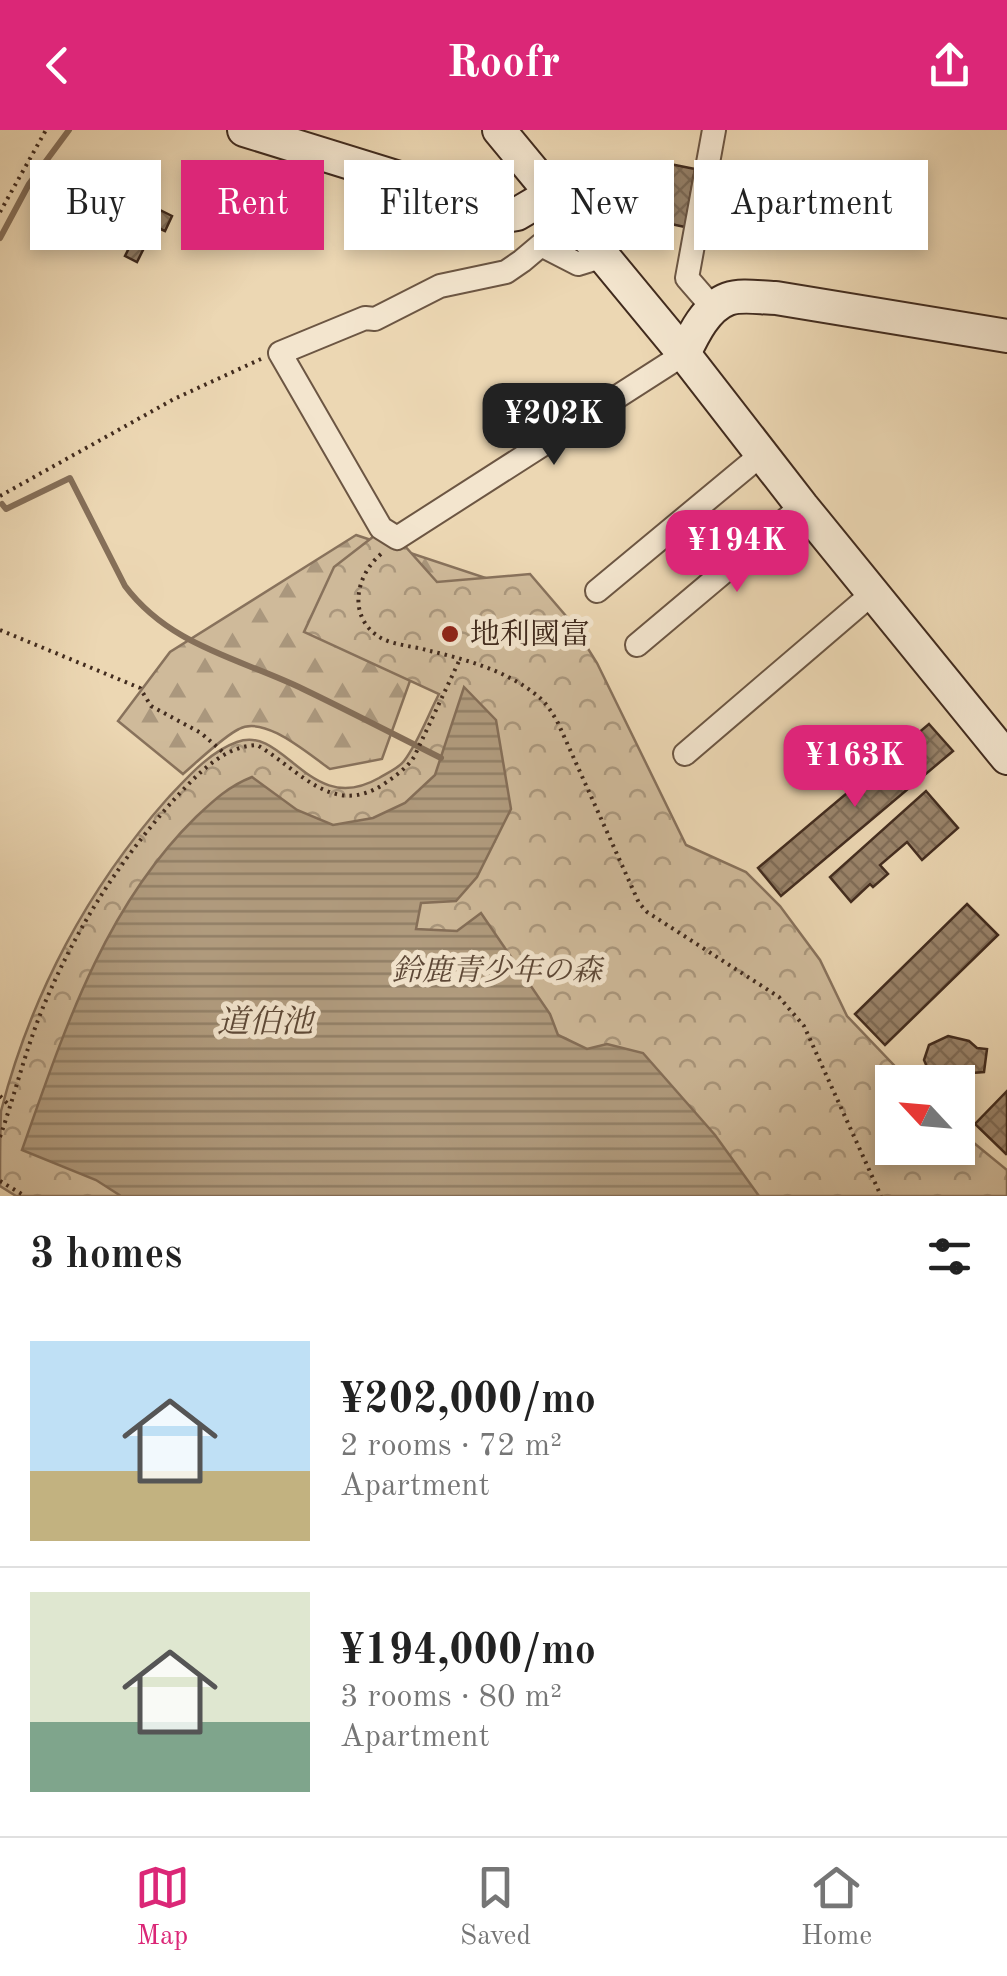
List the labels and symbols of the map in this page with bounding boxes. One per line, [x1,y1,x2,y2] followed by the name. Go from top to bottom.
[484,383,624,468] pin: ¥202K
[667,510,807,595] pin: ¥194K
[470,618,590,651] place label: 地利國富
[439,623,461,645] marker: 地利國富
[785,725,925,810] pin: ¥163K
[392,954,605,987] park label: 鈴鹿青少年の森
[217,1005,316,1040] water label: 道伯池
[875,1065,975,1165] north arrow

